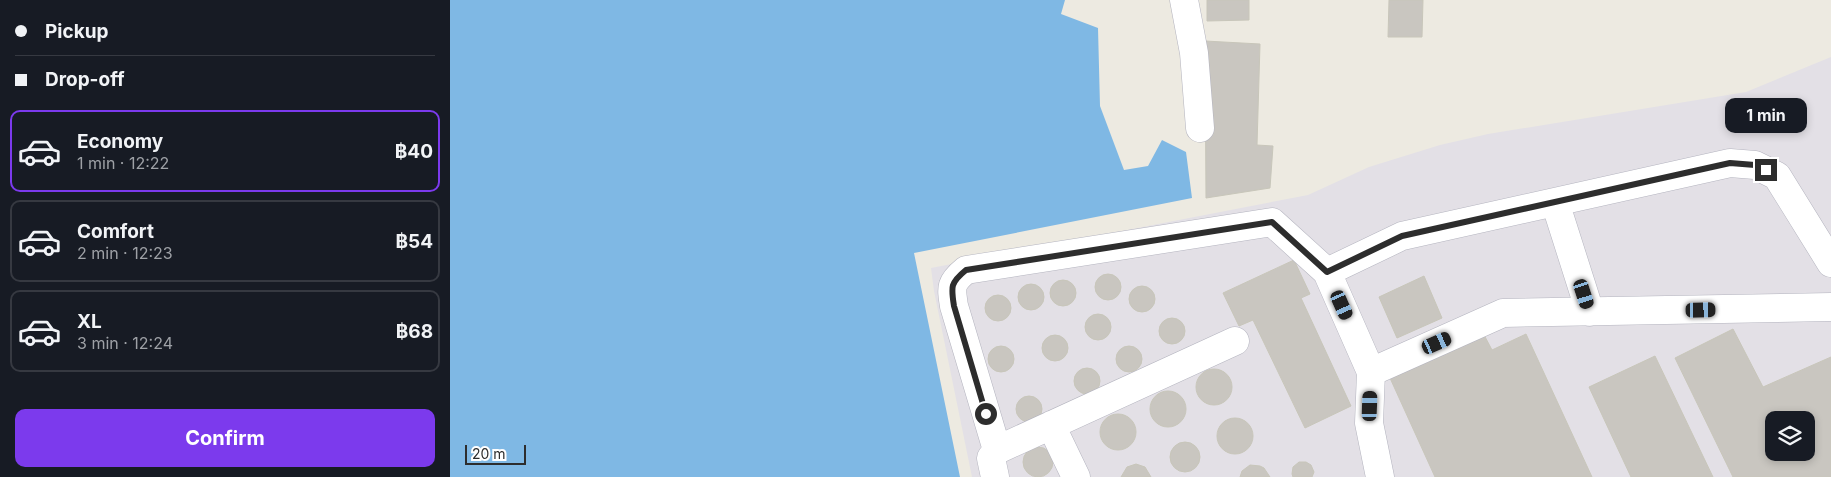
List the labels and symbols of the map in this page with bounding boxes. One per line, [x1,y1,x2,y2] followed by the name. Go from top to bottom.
[1725,98,1807,132] callout: 1 min
[1755,159,1777,181] route end
[1572,277,1595,311] car
[1329,288,1354,322] car
[1685,302,1716,318] car
[1420,330,1453,356] car
[1361,391,1378,421] car
[975,403,997,425] route start
[465,442,526,465] scale bar

